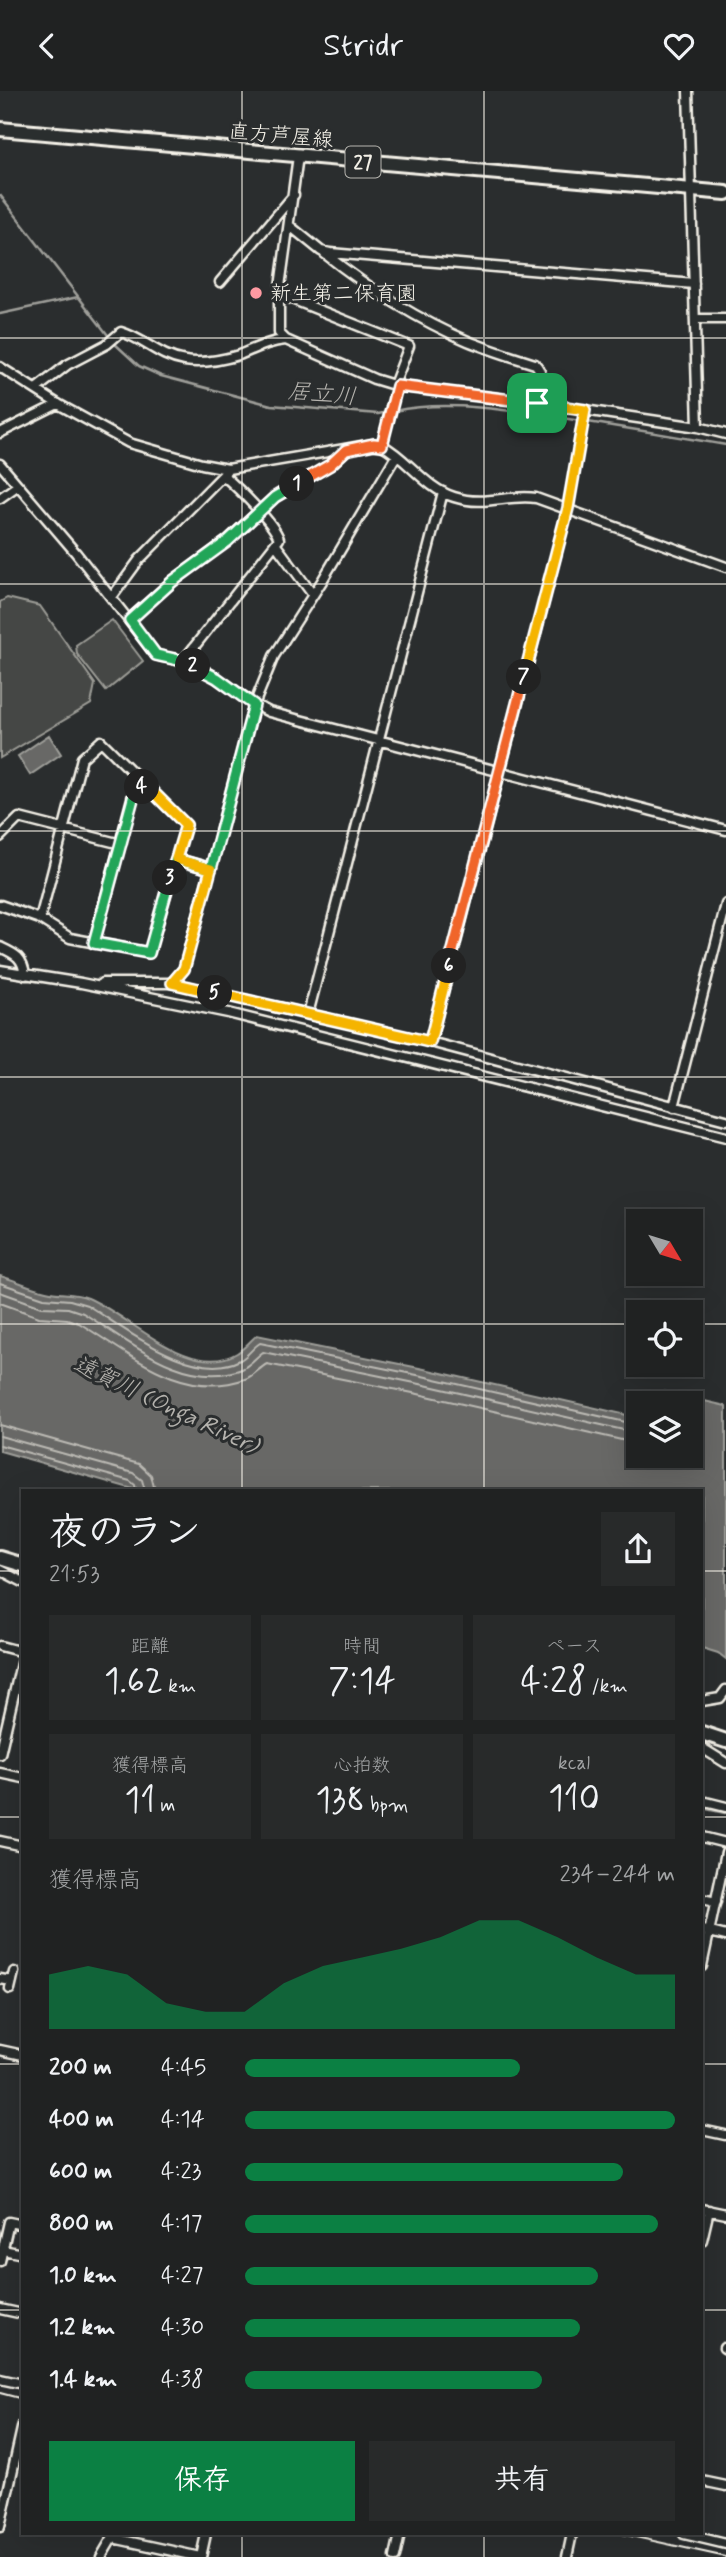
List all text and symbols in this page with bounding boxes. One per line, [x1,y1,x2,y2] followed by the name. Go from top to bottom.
[323,25,403,67] text: Stridr
[28,27,66,65] icon: back
[660,27,698,65] icon: heart
[227,117,334,155] street label: 直方芦屋線
[346,146,380,177] road number: 27
[270,280,417,308] place label: 新生第二保育園
[248,285,264,301] marker: 新生第二保育園
[507,373,567,433] pin
[286,377,358,413] water label: 居立川
[518,384,556,422] icon: arrive
[280,467,314,501] pin: 1
[292,471,301,496] text: 1
[176,649,210,683] pin: 2
[188,653,197,678] text: 2
[506,659,542,695] pin: 7
[518,664,529,689] text: 7
[124,769,160,805] pin: 4
[136,774,147,799] text: 4
[152,861,188,895] pin: 3
[165,865,174,890] text: 3
[432,949,466,983] pin: 6
[444,953,453,978] text: 6
[198,975,232,1011] pin: 5
[209,980,220,1005] text: 5
[626,1209,704,1286] north arrow
[626,1209,703,1468] map controls
[626,1300,703,1377] button: locate
[67,1350,265,1465] water label: 遠賀川 (Onga River)
[626,1391,703,1468] button: layers
[49,1509,201,1558] text: 夜のラン
[601,1512,675,1586] button: share
[49,1560,100,1590] text: 21:53
[131,1634,169,1659] text: 距離
[343,1634,381,1659] text: 時間
[546,1634,602,1659] text: ペース
[104,1659,163,1705] text: 1.62
[328,1659,396,1705] text: 7:14
[520,1659,586,1705] text: 4:28
[163,1674,196,1699] text: km
[586,1674,628,1699] text: /km
[558,1751,590,1776] text: kcal
[112,1753,188,1778] text: 獲得標高
[333,1753,391,1778] text: 心拍数
[548,1776,600,1822] text: 110
[125,1778,155,1824] text: 11
[316,1778,365,1824] text: 138
[155,1793,175,1818] text: m
[365,1793,408,1818] text: bpm
[559,1860,675,1890] text: 234–244 m
[49,1866,141,1896] text: 獲得標高
[49,2053,112,2083] text: 200 m
[161,2053,206,2083] text: 4:45
[49,2105,114,2135] text: 400 m
[161,2105,205,2135] text: 4:14
[49,2157,112,2187] text: 600 m
[161,2157,202,2187] text: 4:23
[49,2209,113,2239] text: 800 m
[161,2209,202,2239] text: 4:17
[49,2261,117,2291] text: 1.0 km
[161,2261,203,2291] text: 4:27
[49,2313,115,2343] text: 1.2 km
[161,2313,204,2343] text: 4:30
[49,2365,117,2395] text: 1.4 km
[161,2365,204,2395] text: 4:38
[49,2441,355,2521] button: 保存
[369,2441,675,2521] button: 共有

